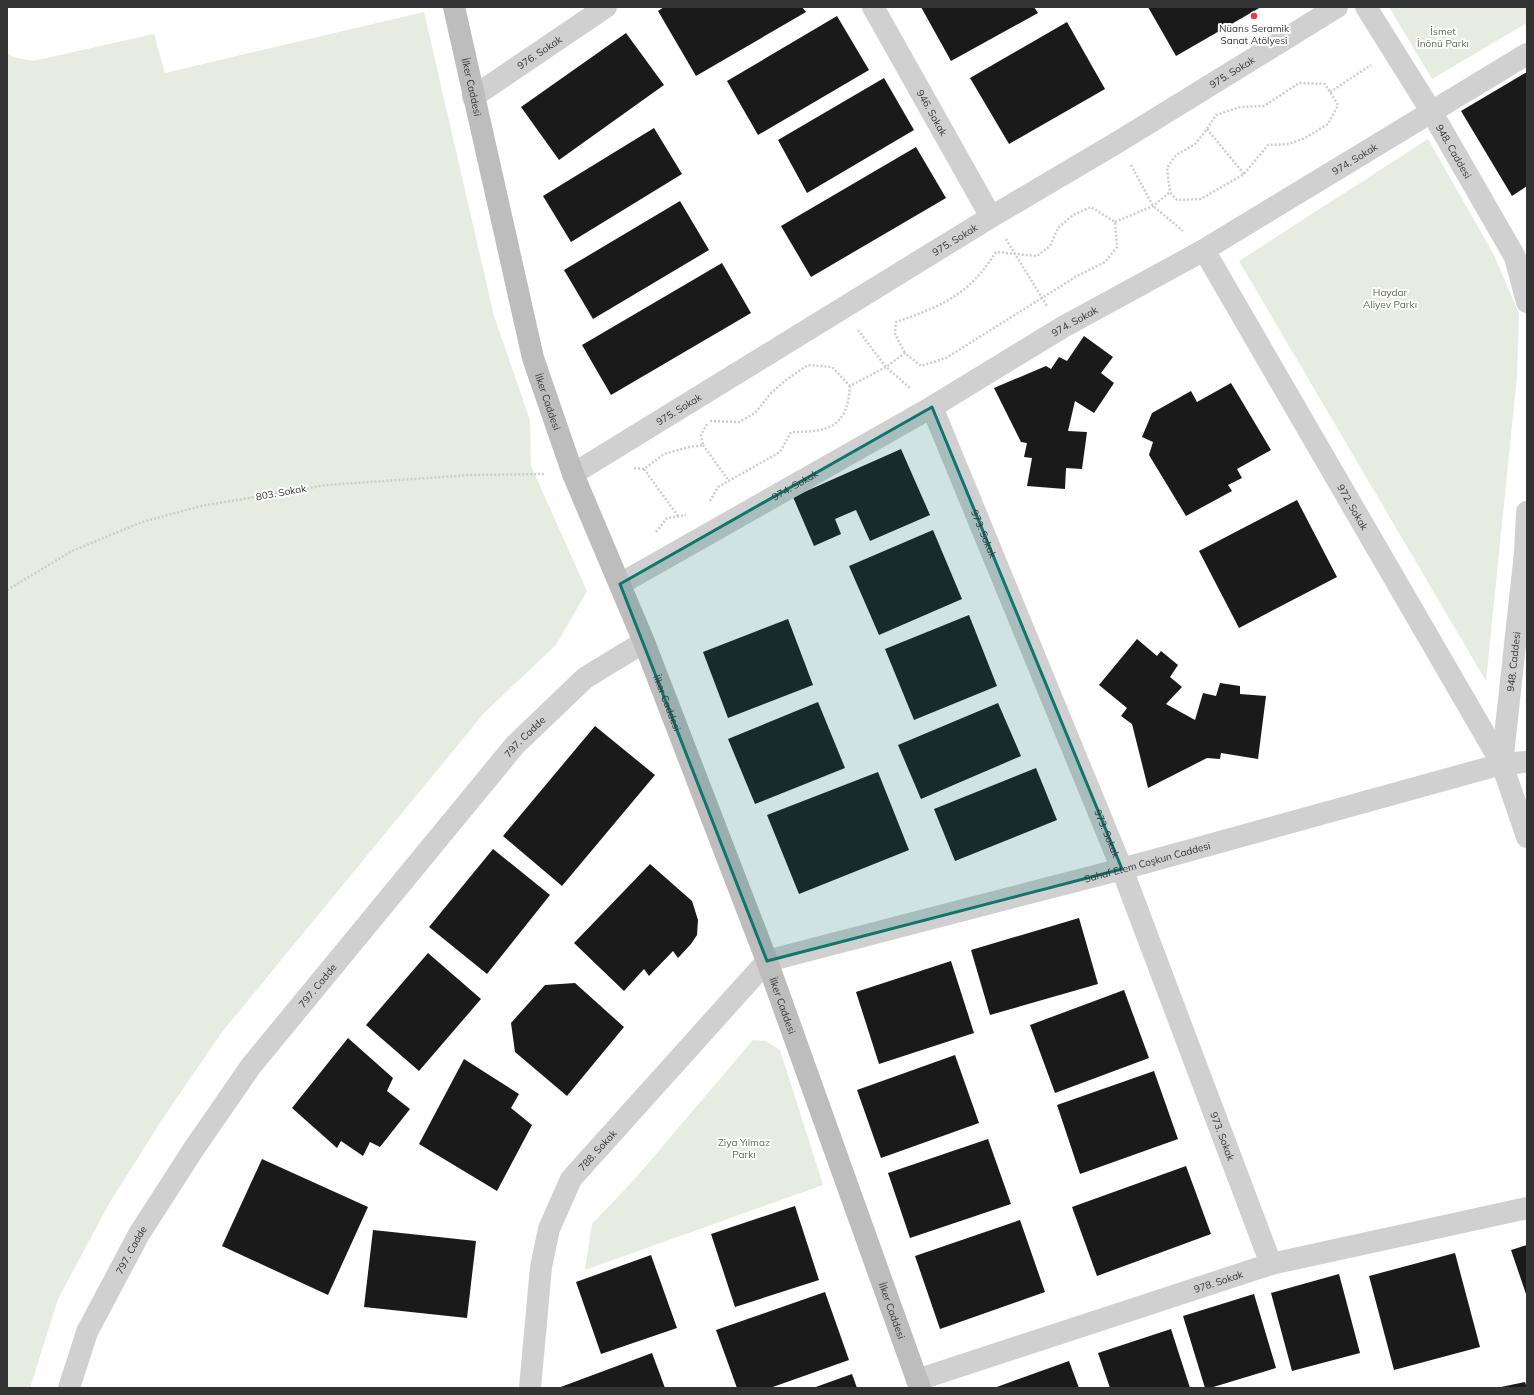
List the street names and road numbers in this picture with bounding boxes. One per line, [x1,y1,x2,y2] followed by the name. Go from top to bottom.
[515,32,565,72] street label: 976. Sokak
[1207,53,1258,91] street label: 975. Sokak
[459,57,484,117] street label: İlker Caddesi
[914,87,950,139] street label: 946. Sokak
[1433,122,1474,181] street label: 948. Caddesi
[1330,140,1381,178] street label: 974. Sokak
[930,220,981,259] street label: 975. Sokak
[1049,303,1101,340] street label: 974. Sokak
[532,372,563,432] street label: İlker Caddesi
[654,390,705,428] street label: 975. Sokak
[770,467,821,504] street label: 974. Sokak
[255,482,308,503] street label: 803. Sokak
[1334,482,1371,533] street label: 972. Sokak
[968,508,1000,561] street label: 973. Sokak
[1504,631,1523,692] street label: 948. Caddesi
[650,673,684,733] street label: İlker Caddesi
[502,714,548,760] street label: 797. Cadde
[1091,807,1123,860] street label: 973. Sokak
[1083,839,1212,886] street label: Sahaf Etem Coşkun Caddesi
[296,961,340,1010] street label: 797. Cadde
[766,976,799,1036] street label: İlker Caddesi
[1207,1110,1238,1163] street label: 973. Sokak
[576,1126,620,1174] street label: 788. Sokak
[113,1223,150,1276] street label: 797. Cadde
[1192,1267,1246,1296] street label: 978. Sokak
[876,1281,908,1341] street label: İlker Caddesi

